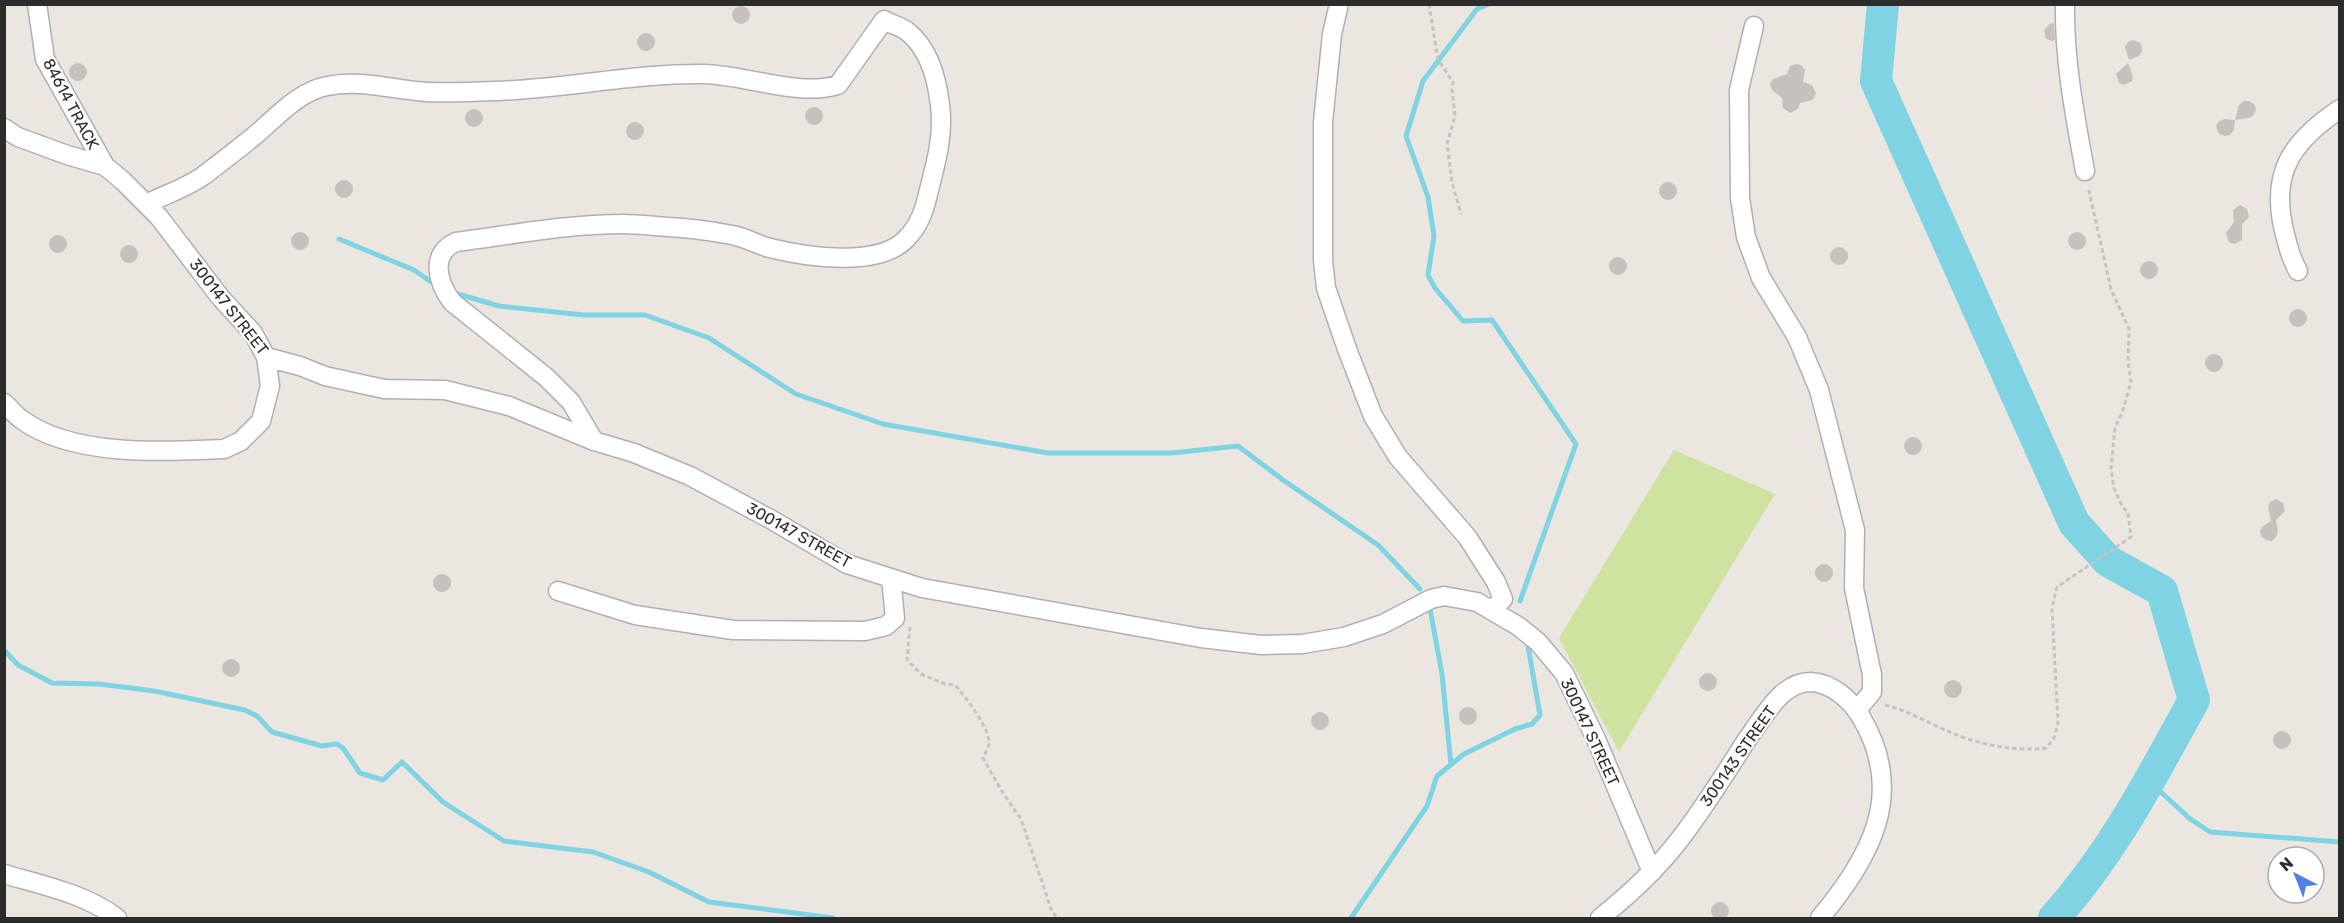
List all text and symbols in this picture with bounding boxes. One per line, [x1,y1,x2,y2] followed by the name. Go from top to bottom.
[39,55,103,153] street label: 84614 TRACK
[186,255,272,359] street label: 300147 STREET
[743,498,855,572] street label: 300147 STREET
[1557,675,1623,789] street label: 300147 STREET
[1696,702,1780,810] street label: 300143 STREET
[2266,845,2326,905] north arrow
[2276,853,2297,875] text: N

